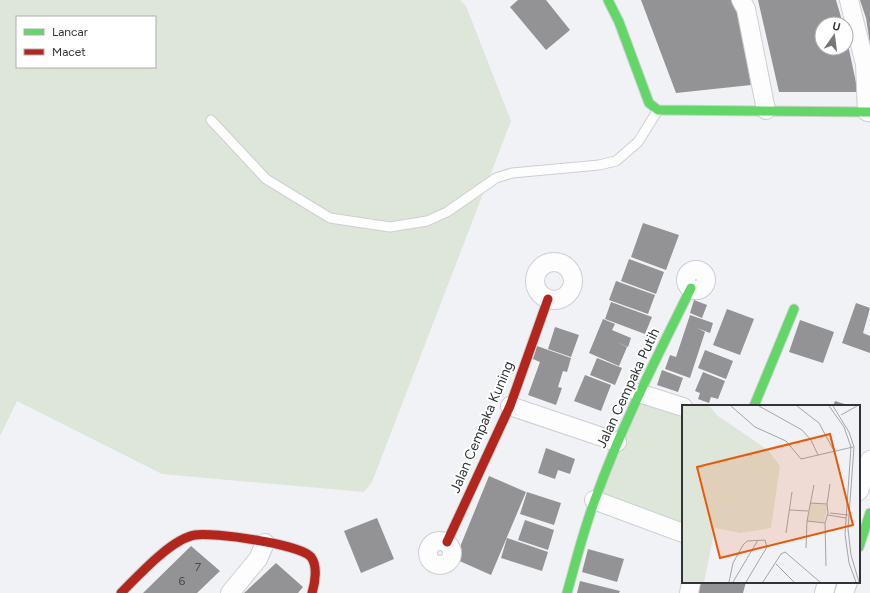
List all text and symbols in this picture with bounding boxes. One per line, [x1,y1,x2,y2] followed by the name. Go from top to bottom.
[16,16,156,68] legend
[814,16,854,56] north arrow
[831,20,842,34] text: U
[52,25,88,39] text: Lancar
[52,45,86,59] text: Macet
[593,325,663,451] street label: Jalan Cempaka Putih
[447,359,517,495] street label: Jalan Cempaka Kuning
[682,405,860,583] inset map
[195,560,202,574] house number: 7
[179,574,186,588] house number: 6

